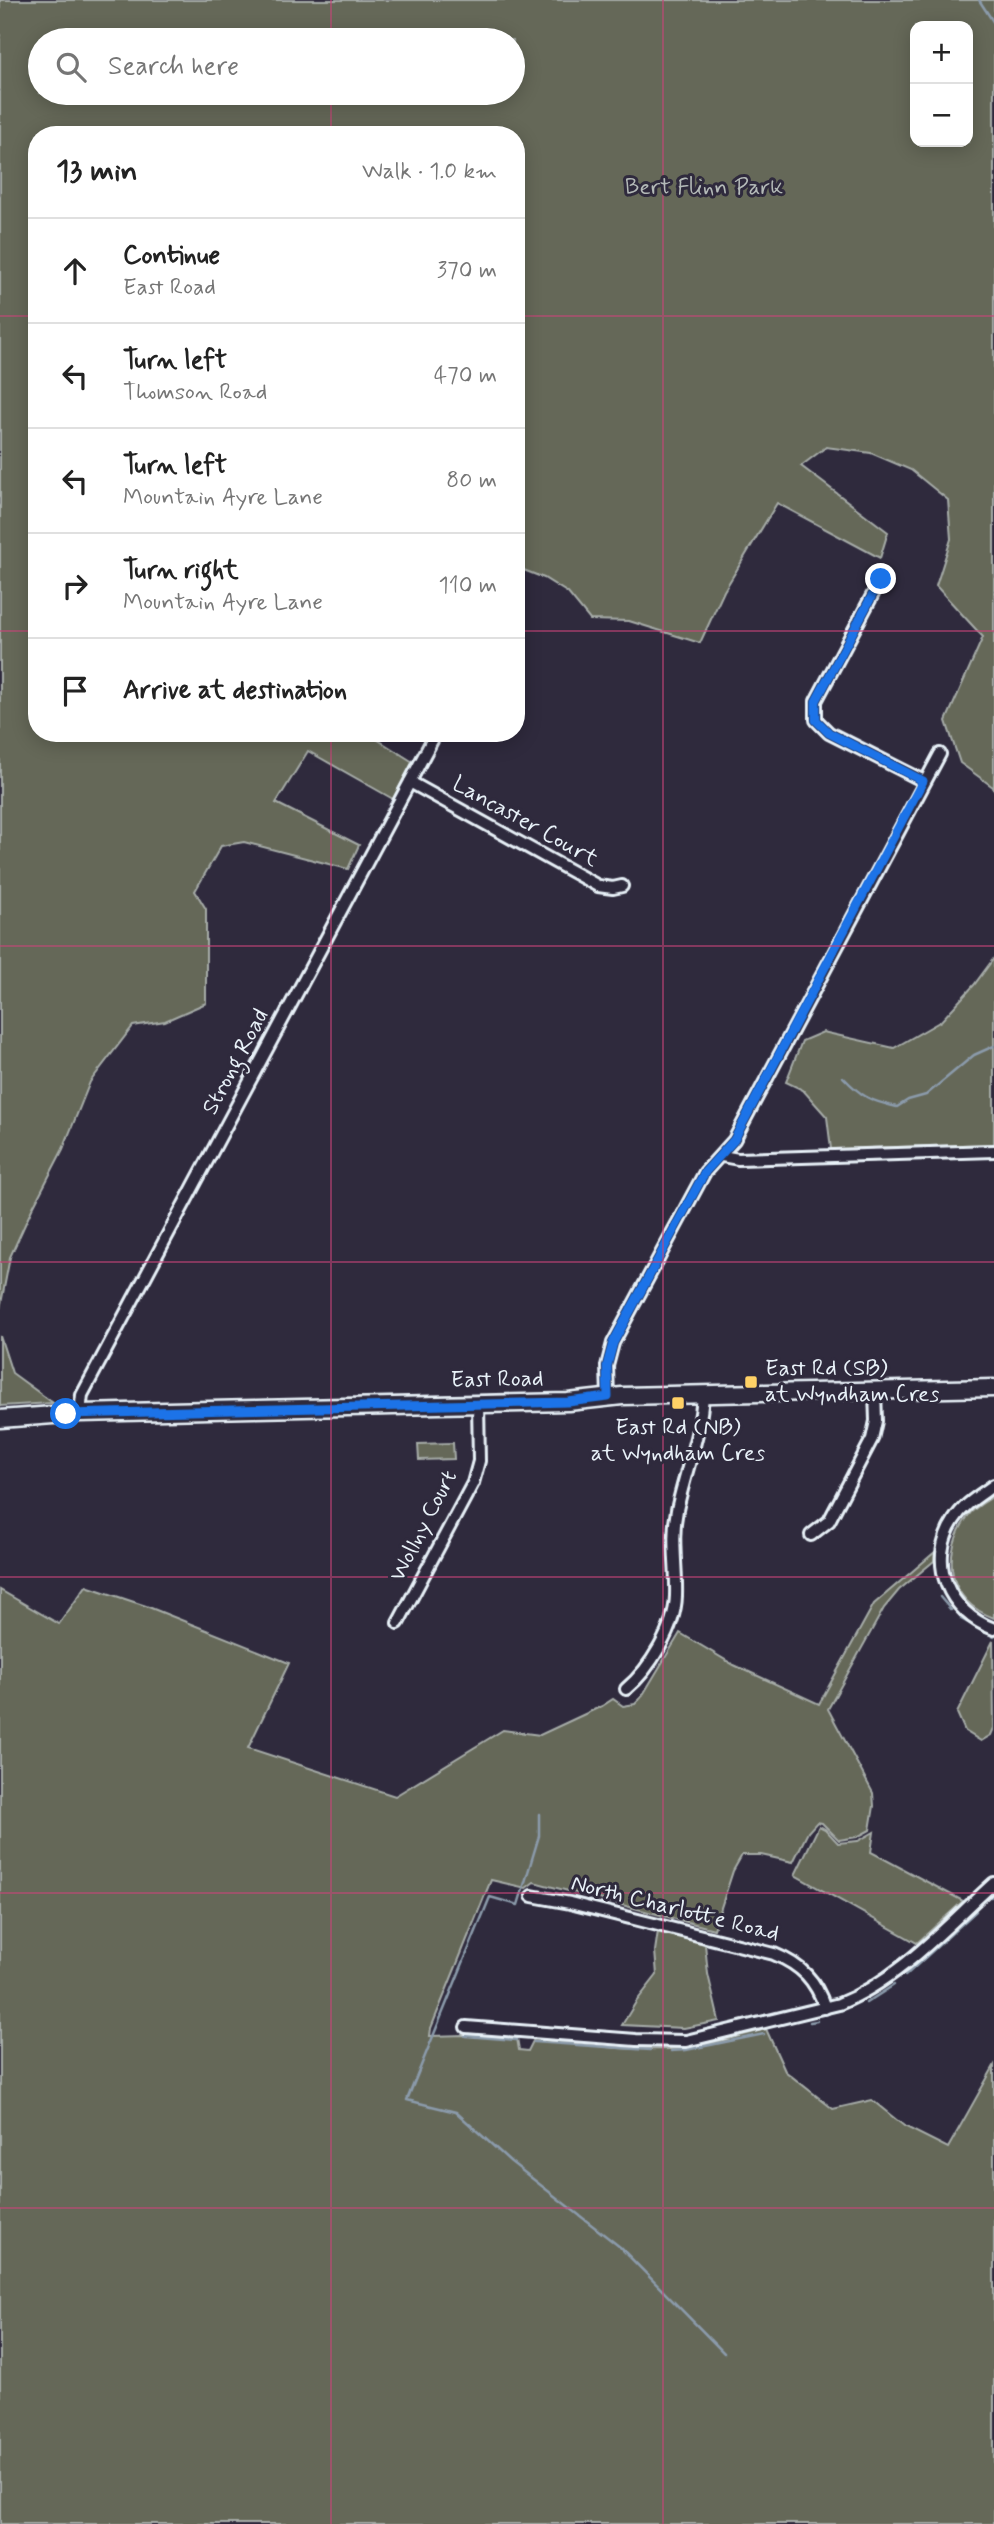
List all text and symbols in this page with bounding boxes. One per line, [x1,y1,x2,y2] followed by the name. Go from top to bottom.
[910,21,973,147] map controls
[910,21,973,84] button: +
[28,28,525,105] search box
[52,48,90,86] icon: search
[108,50,239,84] text: Search here
[910,84,973,147] button: −
[56,152,138,191] text: 13 min
[362,157,497,187] text: Walk · 1.0 km
[625,173,783,203] park label: Bert Flinn Park
[123,239,220,273] text: Continue
[56,252,94,290] icon: ahead
[437,256,497,286] text: 370 m
[123,273,216,303] text: East Road
[123,344,227,378] text: Turn left
[56,357,94,395] icon: left
[434,361,497,391] text: 470 m
[123,378,267,408] text: Thomson Road
[123,449,227,483] text: Turn left
[56,462,94,500] icon: left
[446,466,497,496] text: 80 m
[123,483,323,513] text: Mountain Ayre Lane
[123,554,239,588] text: Turn right
[865,563,896,594] route end
[56,567,94,605] icon: right
[438,571,497,601] text: 110 m
[123,588,323,618] text: Mountain Ayre Lane
[56,672,94,710] icon: arrive
[123,674,347,708] text: Arrive at destination
[447,769,604,875] street label: Lancaster Court
[196,1004,278,1121] street label: Strong Road
[765,1354,939,1410] place label: East Rd (SB) at Wyndham Cres
[450,1364,544,1396] street label: East Road
[743,1374,759,1390] marker: East Rd (SB) at Wyndham Cres
[670,1395,686,1411] marker: East Rd (NB) at Wyndham Cres
[50,1398,81,1429] route start
[591,1413,765,1469] place label: East Rd (NB) at Wyndham Cres
[383,1465,465,1587] street label: Wollny Court
[568,1869,782,1949] street label: North Charlotte Road

